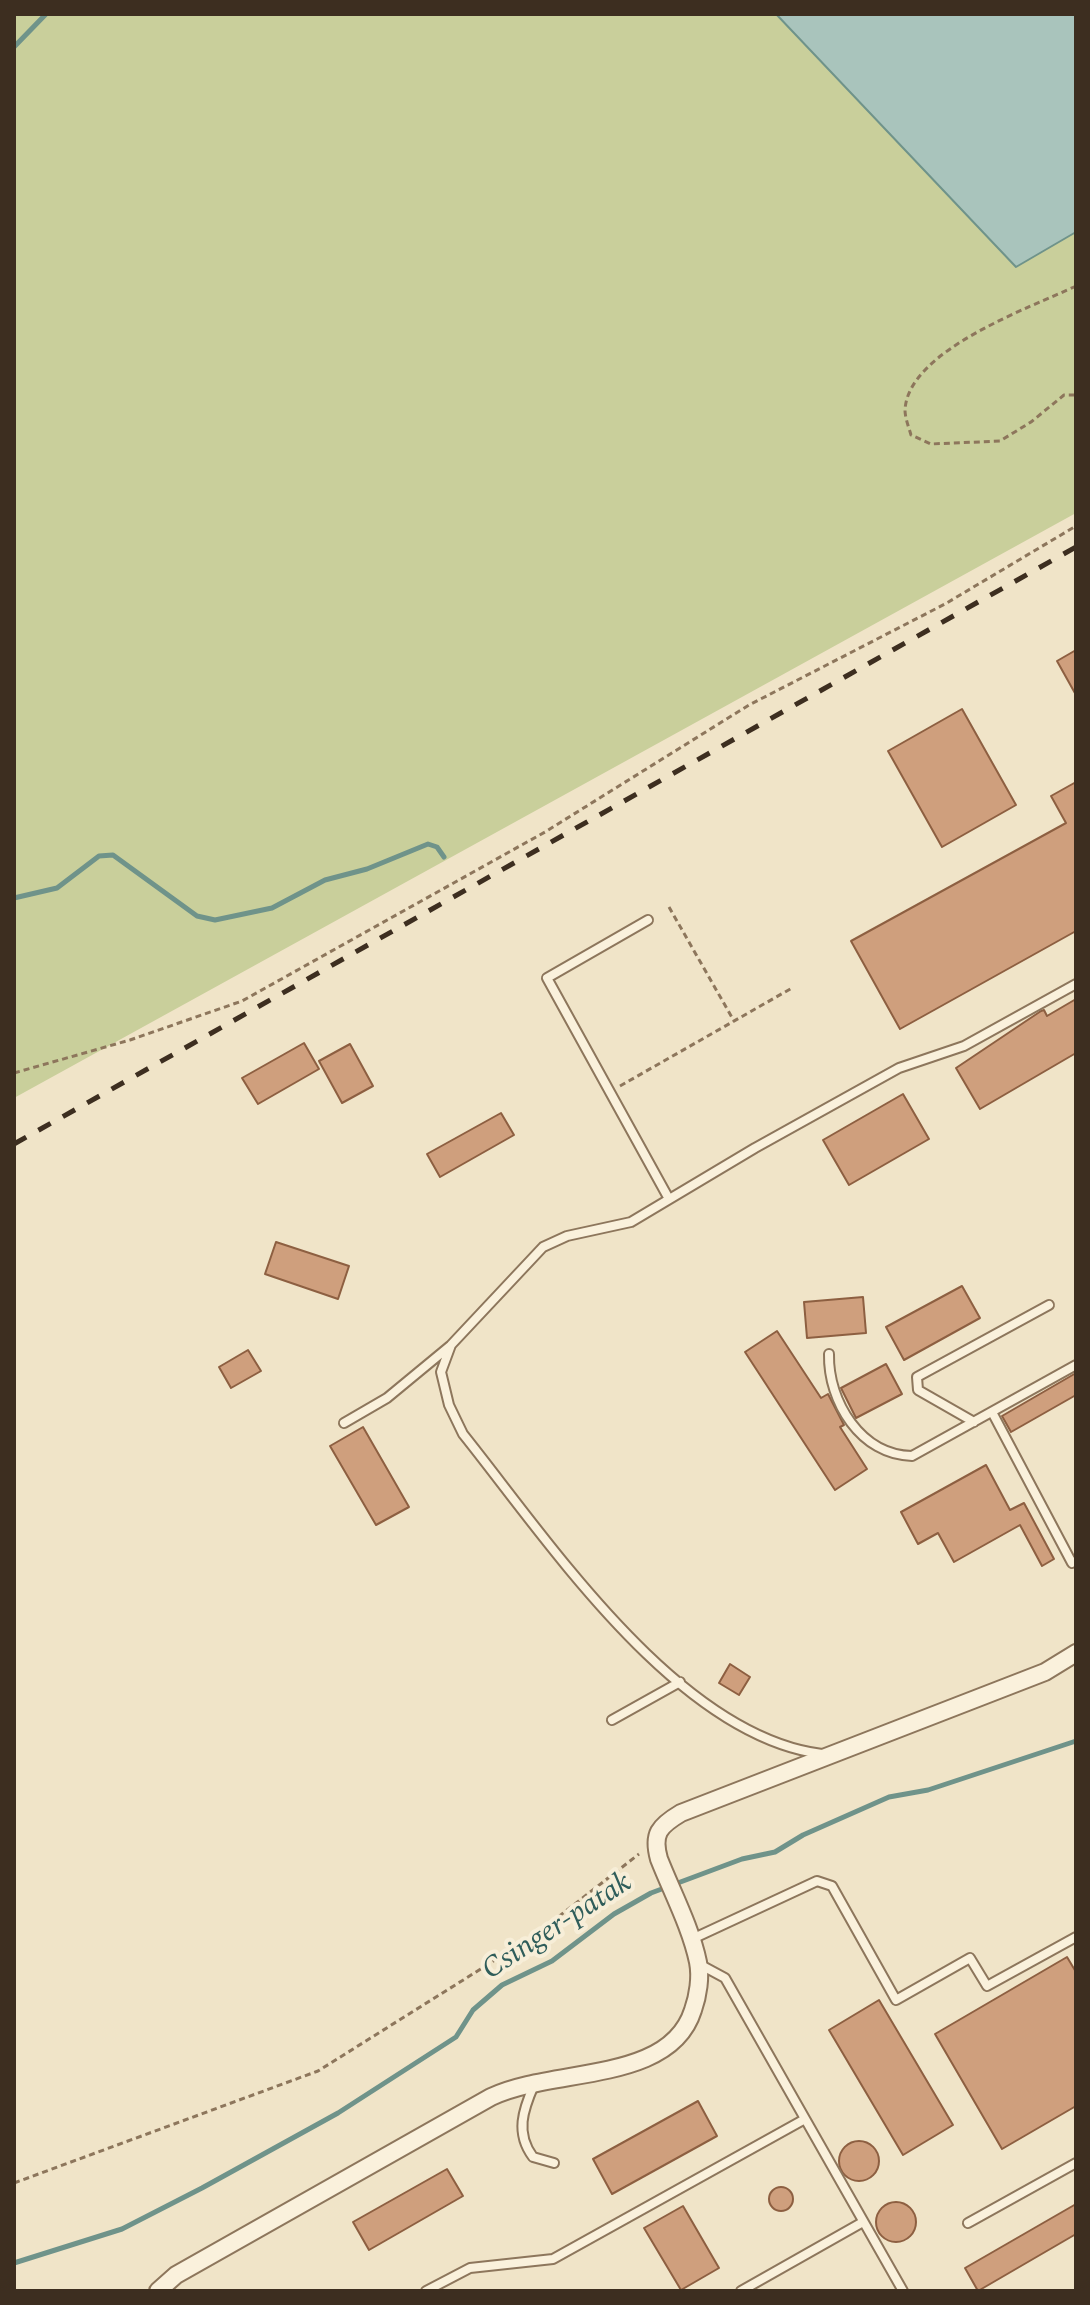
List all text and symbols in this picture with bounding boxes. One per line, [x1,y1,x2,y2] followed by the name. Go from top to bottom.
[476,1866,640,1990] water label: Csinger-patak

